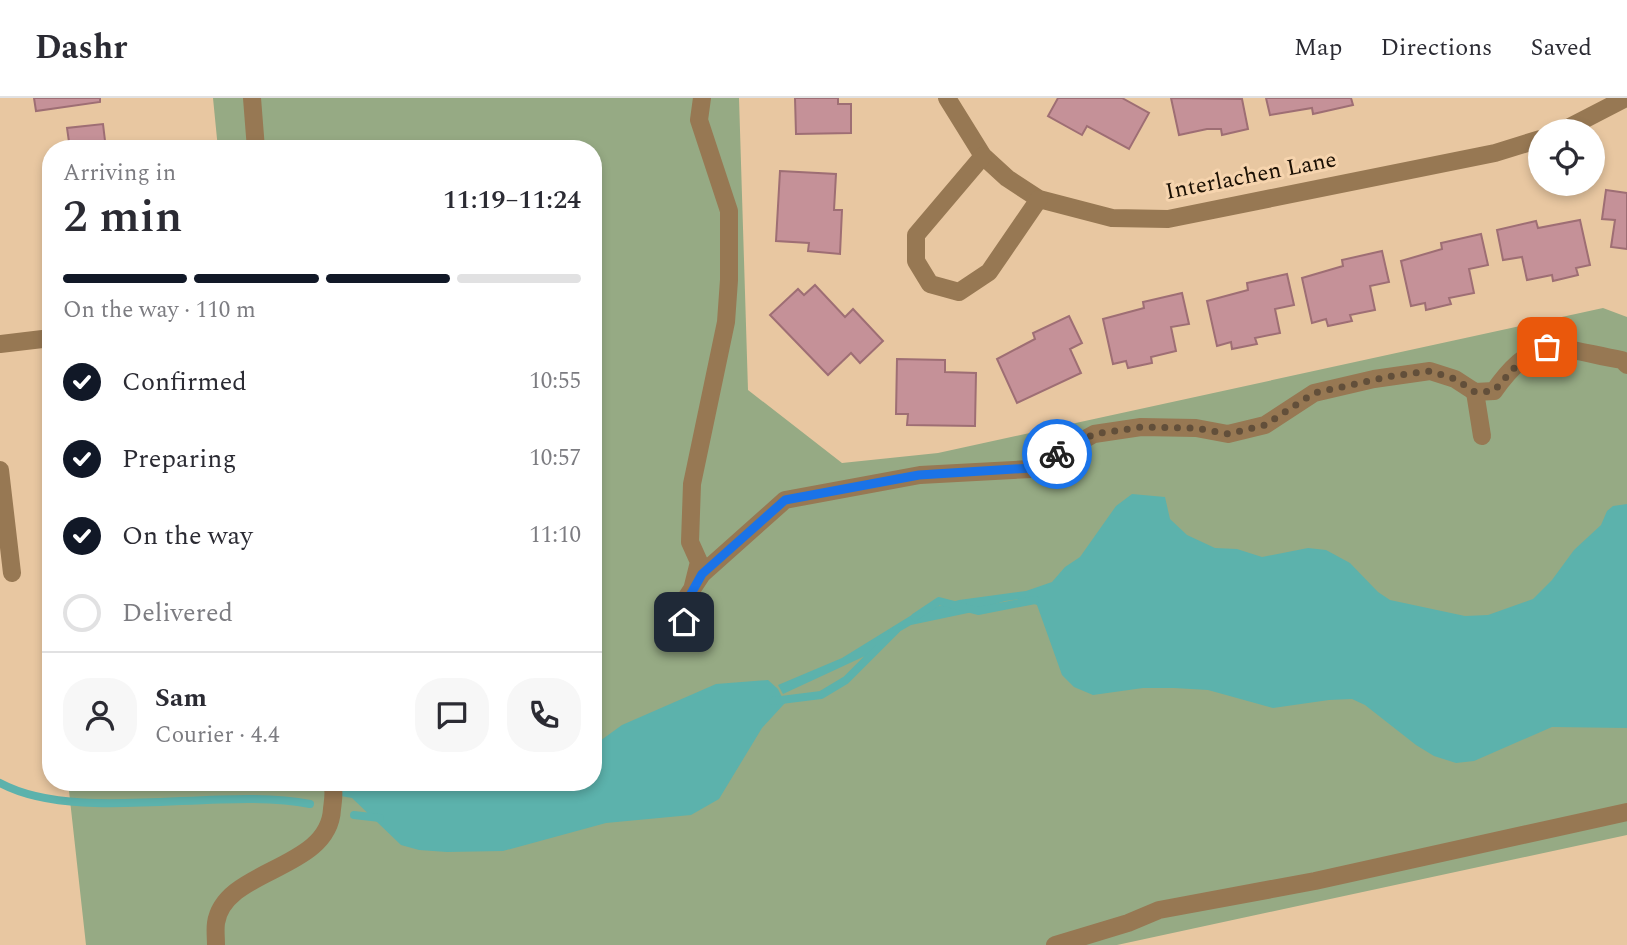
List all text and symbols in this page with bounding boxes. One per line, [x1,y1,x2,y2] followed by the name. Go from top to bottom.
[35,23,127,73] text: Dashr
[1294,30,1342,66] text: Map
[1380,30,1492,66] text: Directions
[1530,30,1592,66] text: Saved
[1528,119,1605,196] map controls
[1528,119,1605,196] button: locate
[1162,142,1340,210] street label: Interlachen Lane
[63,156,176,191] text: Arriving in
[443,180,581,220] text: 11:19–11:24
[63,182,182,252] text: 2 min
[63,293,256,328] text: On the way · 110 m
[1517,317,1577,377] pin
[1528,328,1566,366] icon: bag
[122,362,247,402] text: Confirmed
[63,363,101,401] icon: check
[529,364,581,399] text: 10:55
[1022,419,1092,489] courier
[1038,435,1076,473] icon: bike
[122,439,236,479] text: Preparing
[63,440,101,478] icon: check
[529,441,581,476] text: 10:57
[122,516,253,556] text: On the way
[63,517,101,555] icon: check
[529,518,581,553] text: 11:10
[654,592,714,652] pin
[122,593,233,633] text: Delivered
[665,603,703,641] icon: home
[63,678,137,752] button: person
[155,678,207,718] text: Sam
[415,678,489,752] button: chat
[507,678,581,752] button: phone
[155,718,280,753] text: Courier · 4.4

